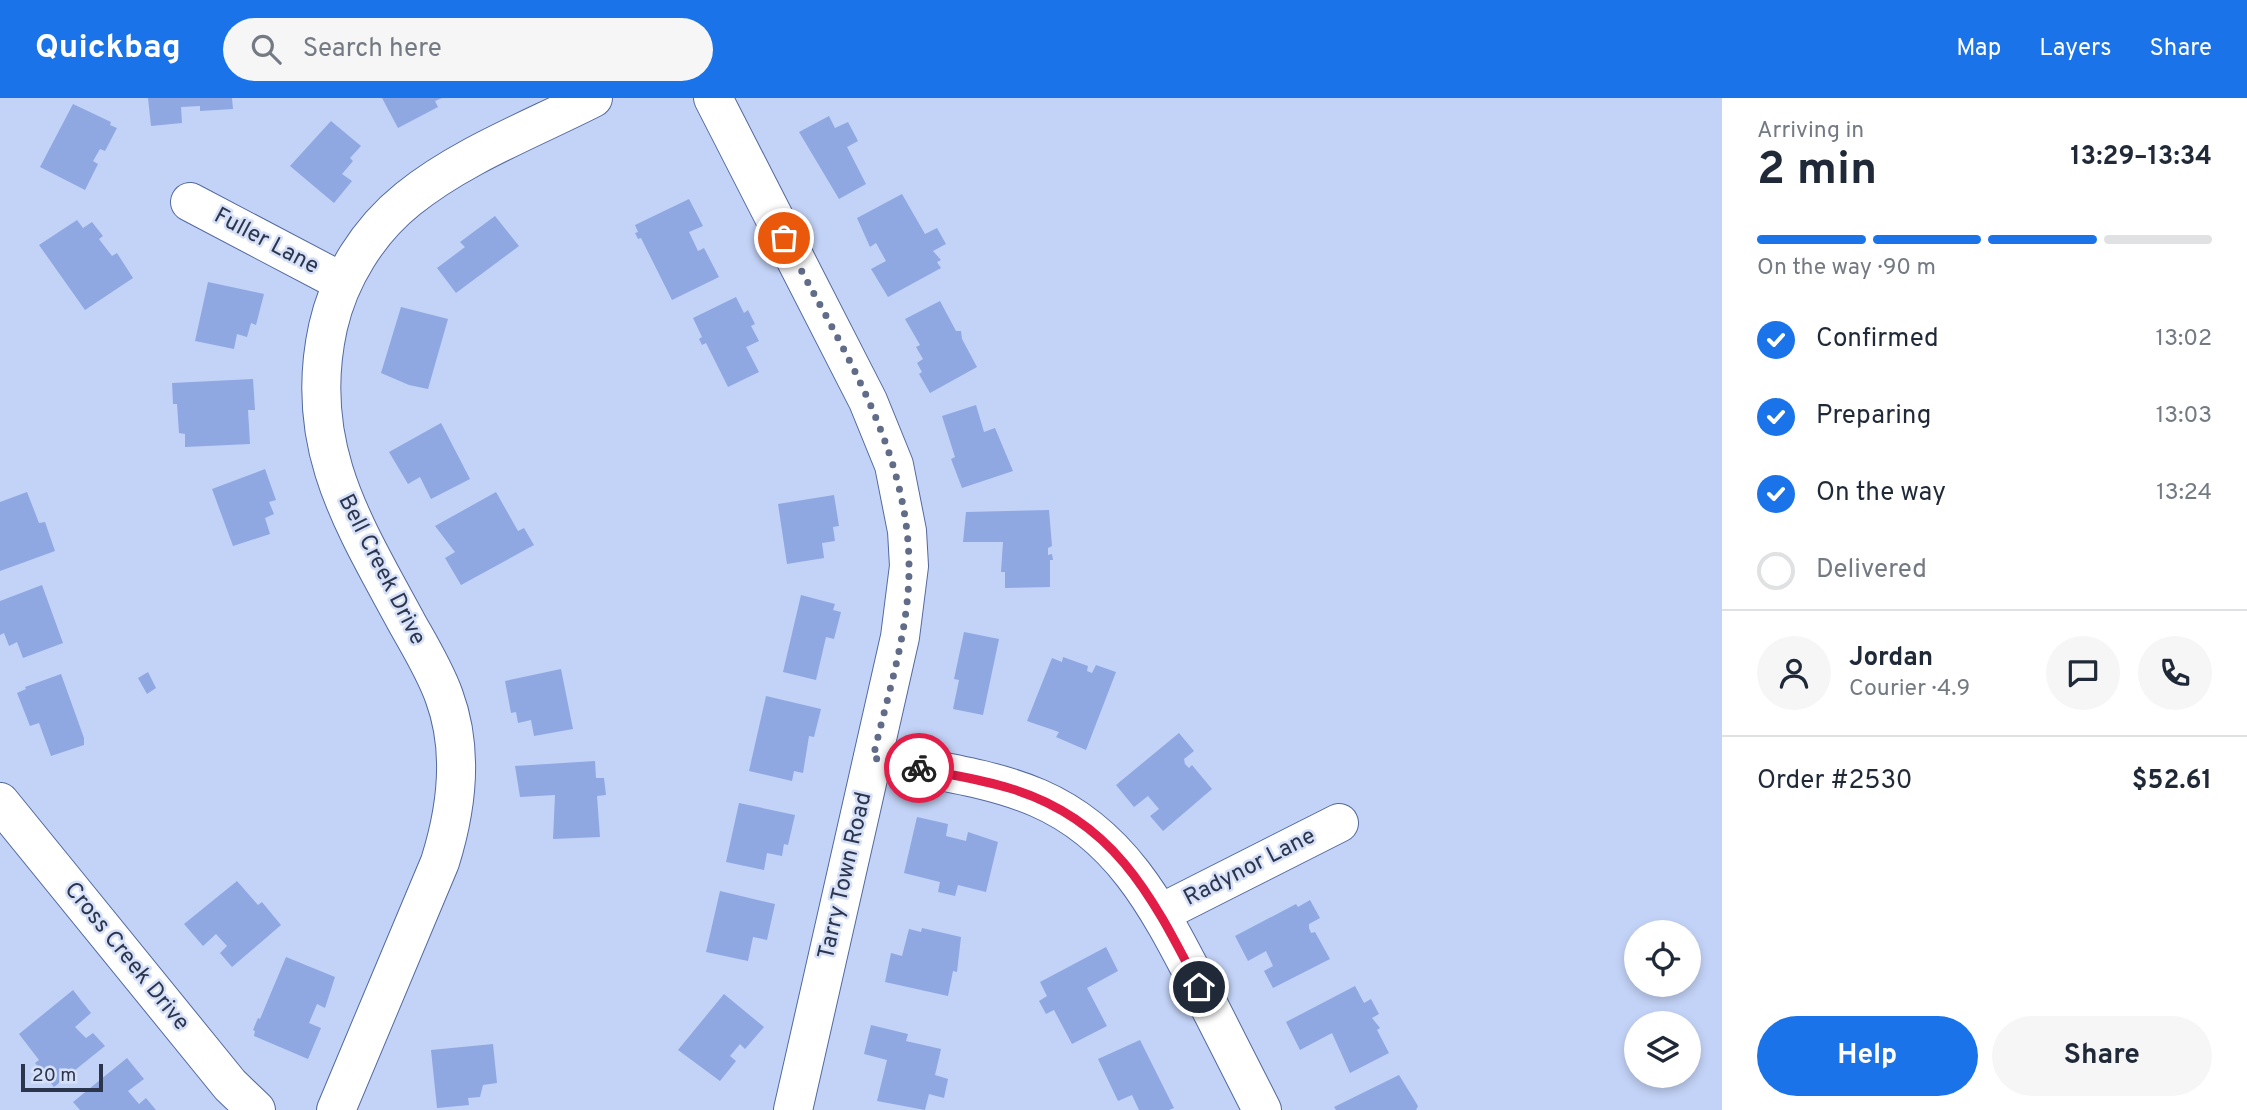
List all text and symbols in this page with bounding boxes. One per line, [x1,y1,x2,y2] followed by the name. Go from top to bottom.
[223,18,713,81] search box
[35,28,181,70] text: Quickbag
[247,30,285,68] icon: search
[303,33,442,66] text: Search here
[1956,34,2001,64] text: Map
[2039,34,2111,64] text: Layers
[2149,34,2212,64] text: Share
[1757,117,1864,146] text: Arriving in
[2070,141,2212,174] text: 13:29–13:34
[1757,142,1877,201] text: 2 min
[208,202,324,282] street label: Fuller Lane
[754,208,814,268] pin
[765,219,803,257] icon: bag
[1757,254,1936,283] text: On the way · 90 m
[1757,321,1795,359] icon: check
[1816,323,1939,356] text: Confirmed
[2156,325,2212,354] text: 13:02
[1757,398,1795,436] icon: check
[1816,400,1931,433] text: Preparing
[2156,402,2212,431] text: 13:03
[1757,475,1795,513] icon: check
[1816,477,1946,510] text: On the way
[2156,479,2212,508] text: 13:24
[330,490,432,650] street label: Bell Creek Drive
[1816,554,1927,587] text: Delivered
[1757,636,1831,710] button: person
[2046,636,2120,710] button: chat
[2138,636,2212,710] button: phone
[1849,642,1933,675] text: Jordan
[1849,675,1970,704] text: Courier · 4.9
[884,733,954,803] courier
[900,749,938,787] icon: bike
[1757,765,1913,798] text: Order #2530
[2132,765,2212,798] text: $52.61
[813,789,879,963] street label: Tarry Town Road
[1179,822,1321,914] street label: Radynor Lane
[57,877,195,1037] street label: Cross Creek Drive
[1624,920,1701,1088] map controls
[1624,920,1701,997] button: locate
[1169,957,1229,1017] pin
[1180,968,1218,1006] icon: home
[1624,1011,1701,1088] button: layers
[1757,1016,1978,1096] button: Help
[1992,1016,2212,1096] button: Share
[21,1061,103,1093] scale bar
[32,1064,76,1088] text: 20 m

